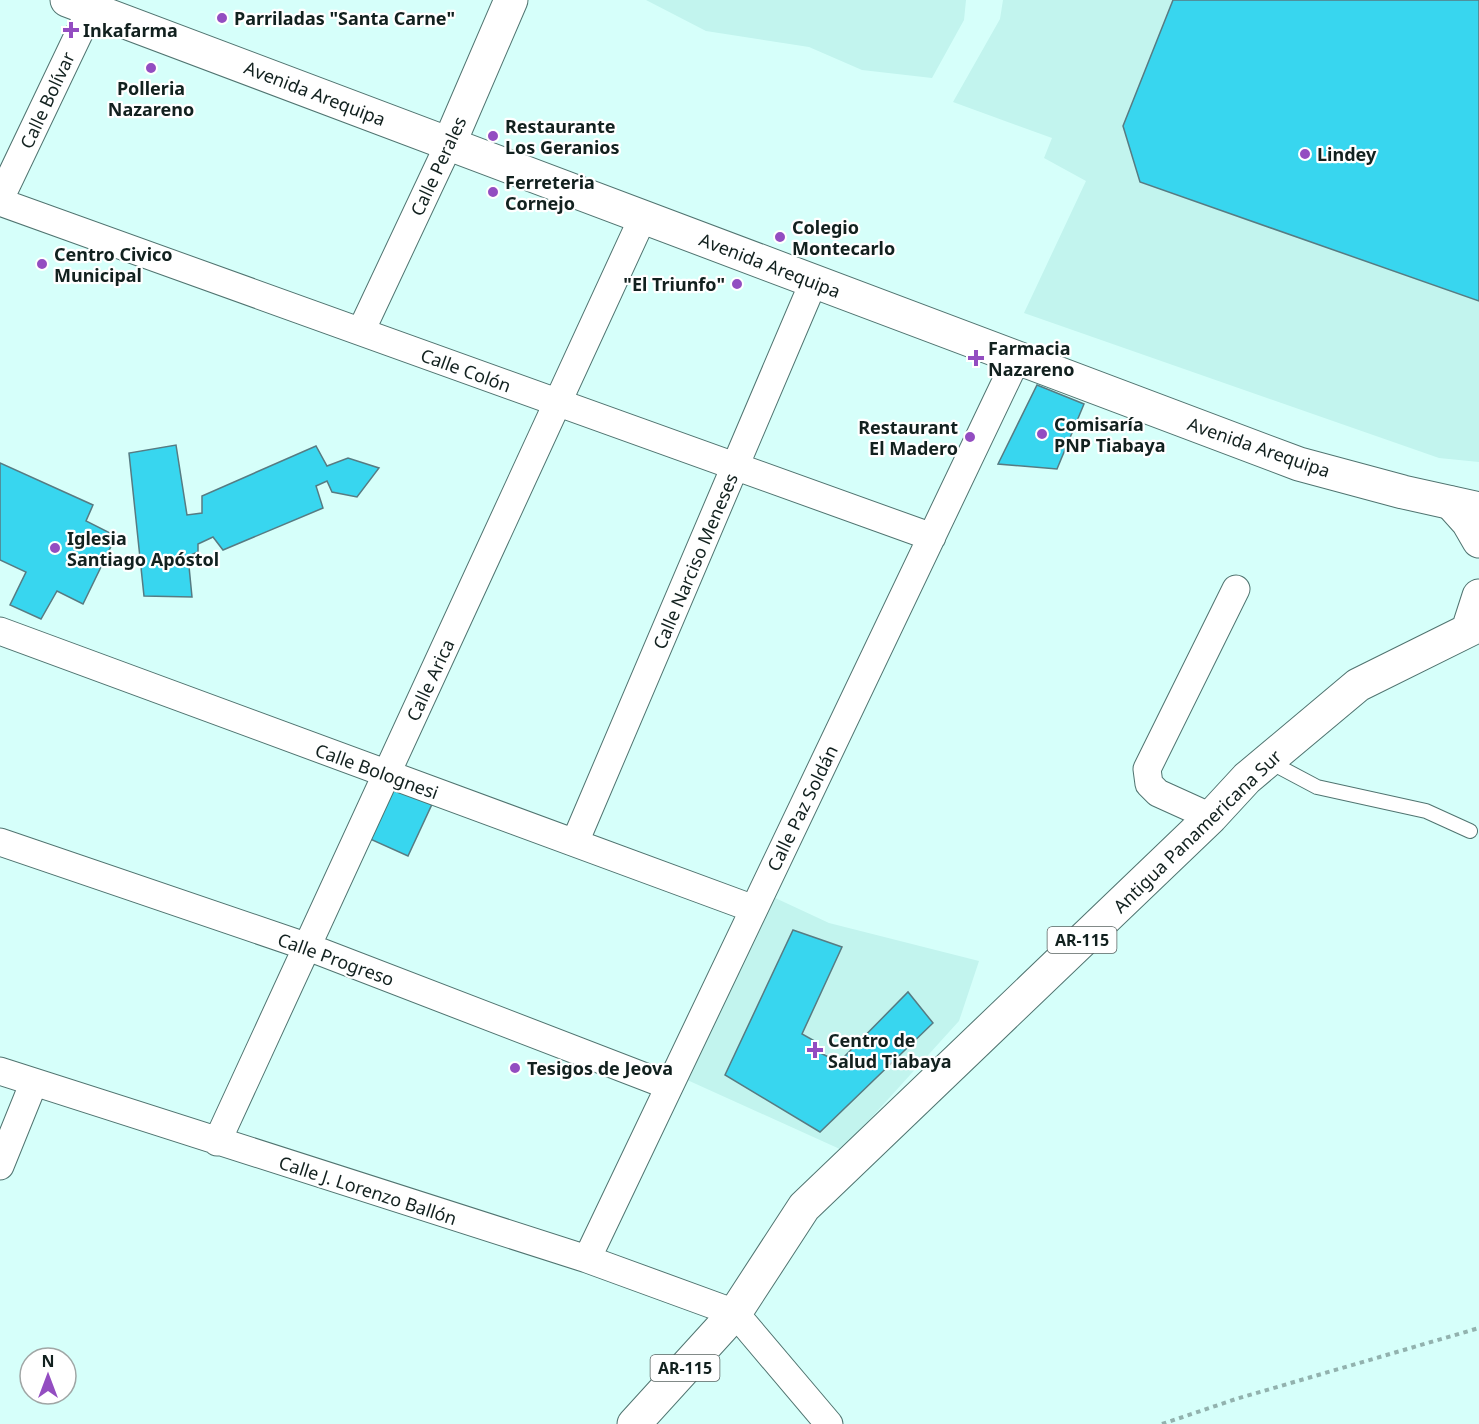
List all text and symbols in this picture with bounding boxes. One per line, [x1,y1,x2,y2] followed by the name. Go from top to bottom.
[234,6,455,30] place label: Parriladas "Santa Carne"
[215,11,229,25] marker: Parriladas "Santa Carne"
[83,18,178,42] place label: Inkafarma
[64,23,78,37] marker: Inkafarma
[14,47,80,152] street label: Calle Bolívar
[241,55,389,131] street label: Avenida Arequipa
[144,61,158,75] marker: Polleria Nazareno
[108,76,194,121] place label: Polleria Nazareno
[404,112,472,220] street label: Calle Perales
[505,114,620,159] place label: Restaurante Los Geranios
[486,129,500,143] marker: Restaurante Los Geranios
[1317,142,1377,166] place label: Lindey
[1298,147,1312,161] marker: Lindey
[505,170,595,215] place label: Ferreteria Cornejo
[486,185,500,199] marker: Ferreteria Cornejo
[792,215,895,260] place label: Colegio Montecarlo
[696,227,844,303] street label: Avenida Arequipa
[773,230,787,244] marker: Colegio Montecarlo
[54,242,173,287] place label: Centro Civico Municipal
[35,257,49,271] marker: Centro Civico Municipal
[623,272,725,296] place label: "El Triunfo"
[730,277,744,291] marker: "El Triunfo"
[988,336,1074,381] place label: Farmacia Nazareno
[417,343,515,397] street label: Calle Colón
[969,351,983,365] marker: Farmacia Nazareno
[1185,411,1333,483] street label: Avenida Arequipa
[1054,412,1165,457] place label: Comisaría PNP Tiabaya
[858,415,958,460] place label: Restaurant El Madero
[1035,427,1049,441] marker: Comisaría PNP Tiabaya
[963,430,977,444] marker: Restaurant El Madero
[647,469,743,653] street label: Calle Narciso Meneses
[67,526,219,571] place label: Iglesia Santiago Apóstol
[48,541,62,555] marker: Iglesia Santiago Apóstol
[401,635,459,725] street label: Calle Arica
[312,738,442,804] street label: Calle Bolognesi
[761,741,843,875] street label: Calle Paz Soldán
[1108,744,1287,918] street label: Antigua Panamericana Sur
[274,927,398,991] street label: Calle Progreso
[1048,927,1116,953] road number: AR-115
[828,1028,952,1073] place label: Centro de Salud Tiabaya
[806,1041,824,1059] marker: Centro de Salud Tiabaya
[527,1056,673,1080] place label: Tesigos de Jeova
[508,1061,522,1075] marker: Tesigos de Jeova
[276,1150,460,1230] street label: Calle J. Lorenzo Ballón
[18,1346,78,1406] north arrow
[41,1350,55,1372] text: N
[650,1355,720,1381] road number: AR-115

